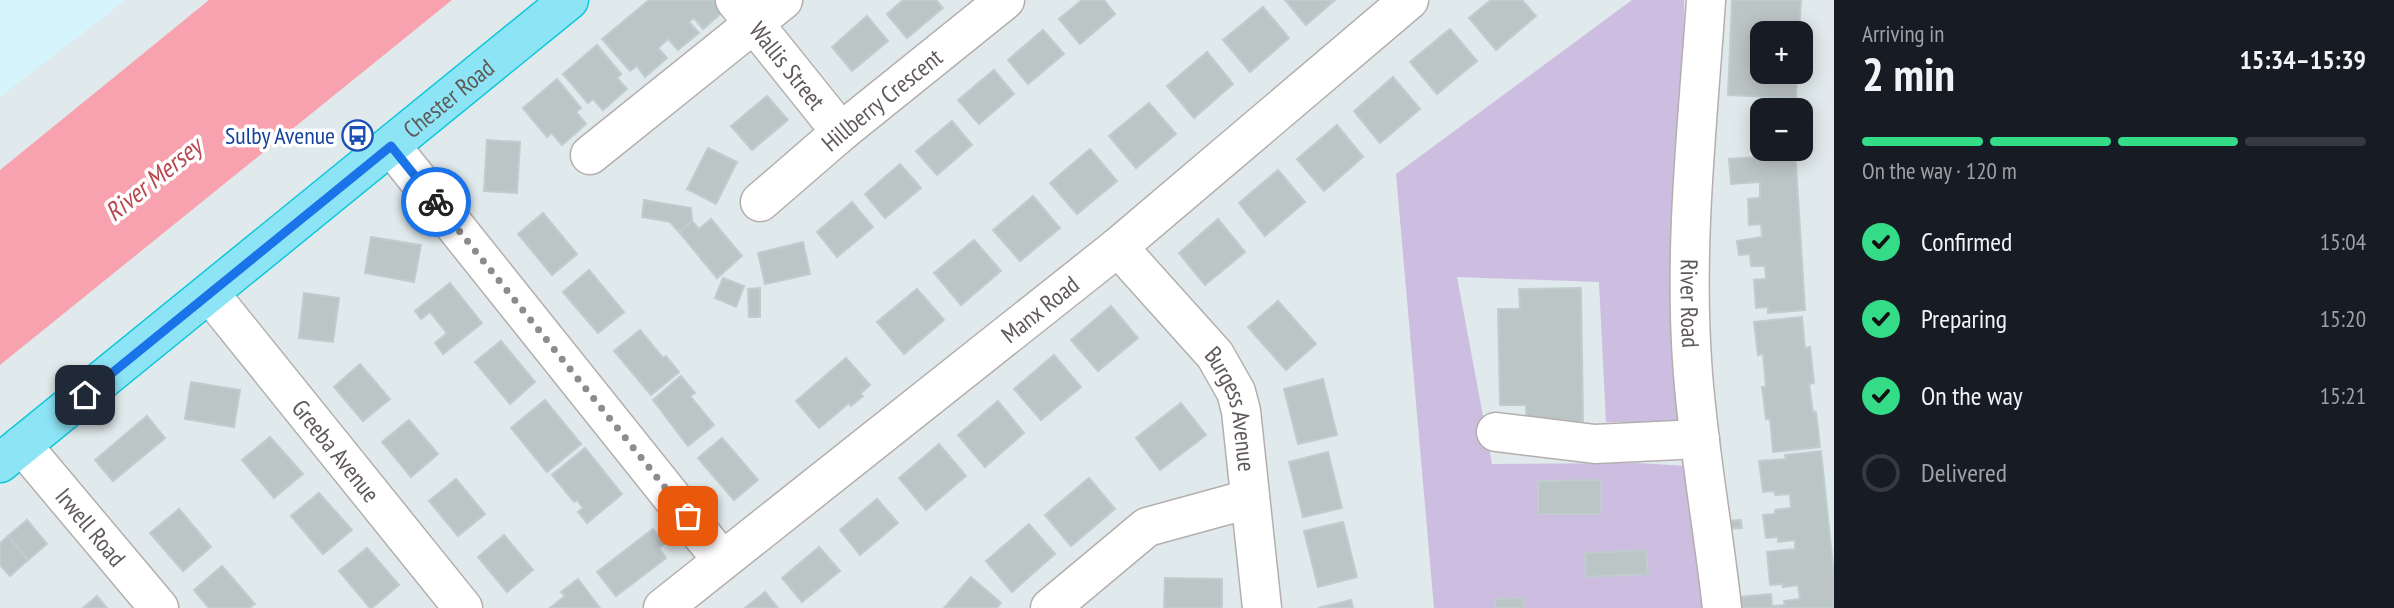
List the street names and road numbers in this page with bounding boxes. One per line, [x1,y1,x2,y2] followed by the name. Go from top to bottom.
[743,15,833,116] street label: Wallis Street
[815,41,949,158] street label: Hillberry Crescent
[396,52,500,144] street label: Chester Road
[1674,259,1707,349] street label: River Road
[995,269,1085,349] street label: Manx Road
[1199,339,1263,473] street label: Burgess Avenue
[285,393,387,508] street label: Greeba Avenue
[49,481,133,573] street label: Irwell Road

